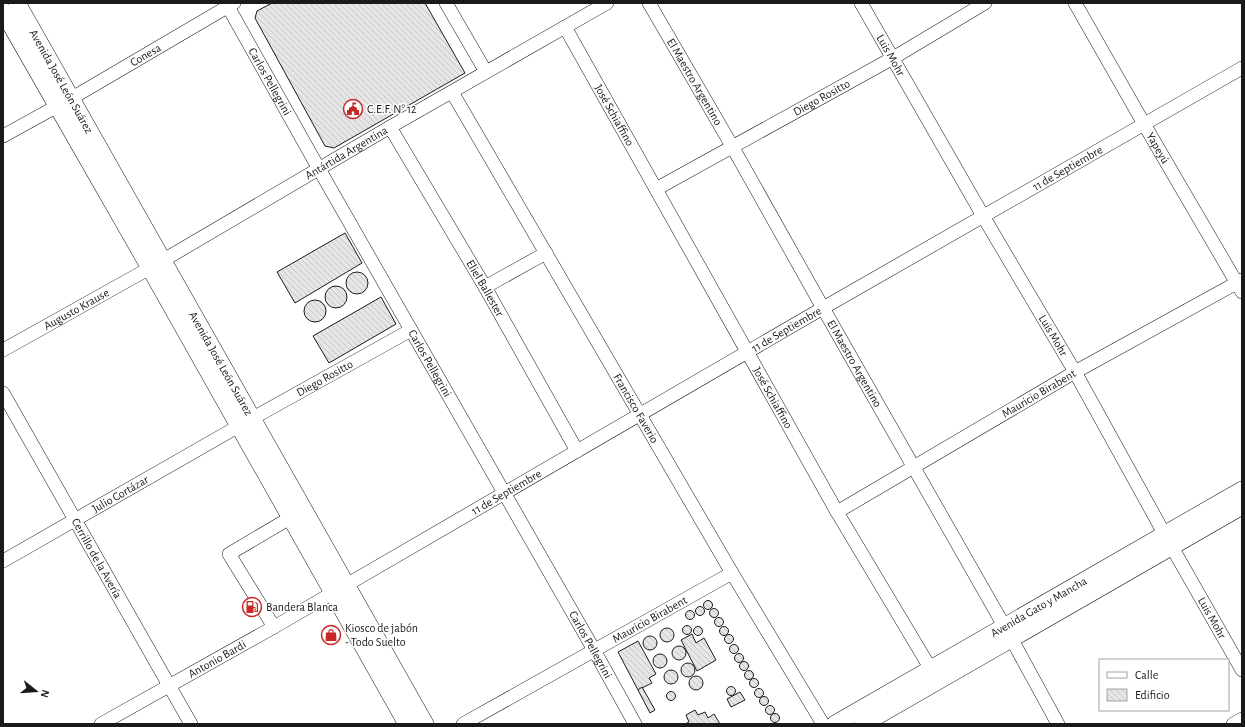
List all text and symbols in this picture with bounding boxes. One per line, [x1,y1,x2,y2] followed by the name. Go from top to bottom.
[27,27,95,135] street label: Avenida José León Suárez
[874,32,907,78] street label: Luis Mohr
[665,36,725,127] street label: El Maestro Argentino
[128,41,163,69] street label: Conesa
[246,46,294,117] street label: Carlos Pellegrini
[791,77,852,118] street label: Diego Rositto
[592,82,636,148] street label: José Schiaffino
[342,98,364,120] public building icon: C.E.F. N° 12
[367,103,417,115] place label: C.E.F. N° 12
[303,124,390,182] street label: Antártida Argentina
[1144,130,1172,166] street label: Yapeyú
[1030,143,1104,193] street label: 11 de Septiembre
[464,258,506,318] street label: Eliel Ballester
[42,286,111,332] street label: Augusto Krause
[749,304,823,354] street label: 11 de Septiembre
[187,309,255,417] street label: Avenida José León Suárez
[1037,313,1070,358] street label: Luis Mohr
[825,318,884,409] street label: El Maestro Argentino
[406,328,454,399] street label: Carlos Pellegrini
[294,358,355,399] street label: Diego Rositto
[751,365,795,431] street label: José Schiaffino
[1000,367,1078,420] street label: Mauricio Birabent
[611,372,661,445] street label: Francisco Faverio
[469,467,543,517] street label: 11 de Septiembre
[90,473,151,515] street label: Julio Cortázar
[69,516,124,601] street label: Cerrillo de la Avería
[989,574,1089,639] street label: Avenida Gato y Mancha
[610,593,689,645] street label: Mauricio Birabent
[1196,595,1229,641] street label: Luis Mohr
[241,596,263,618] fuel station icon: Bandera Blanca
[266,601,339,613] place label: Bandera Blanca
[567,609,614,680] street label: Carlos Pellegrini
[345,622,418,648] place label: Kiosco de jabón - Todo Suelto
[320,624,342,646] shop icon: Kiosco de jabón - Todo Suelto
[186,638,248,680] street label: Antonio Bardi
[1099,659,1229,711] legend
[1135,669,1158,681] text: Calle
[16,671,56,711] north arrow
[39,689,51,699] text: N
[1135,689,1170,701] text: Edificio

